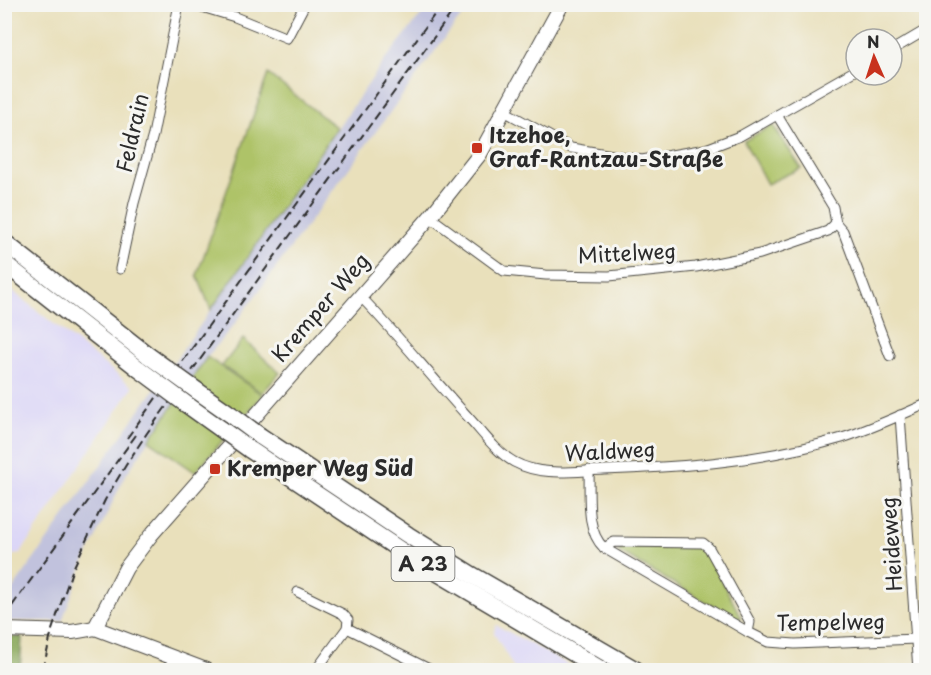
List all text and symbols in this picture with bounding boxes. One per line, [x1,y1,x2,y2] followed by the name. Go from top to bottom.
[844,27,904,87] north arrow
[866,29,880,53] text: N
[106,90,156,175] street label: Feldrain
[489,118,723,174] place label: Itzehoe, Graf-Rantzau-Straße
[470,141,484,155] marker: Itzehoe, Graf-Rantzau-Straße
[577,233,677,271] street label: Mittelweg
[263,245,376,368] street label: Kremper Weg
[564,432,656,468] street label: Waldweg
[227,451,413,483] place label: Kremper Weg Süd
[208,462,222,476] marker: Kremper Weg Süd
[871,496,909,593] street label: Heideweg
[392,547,454,581] road number: A 23
[776,604,886,638] street label: Tempelweg

